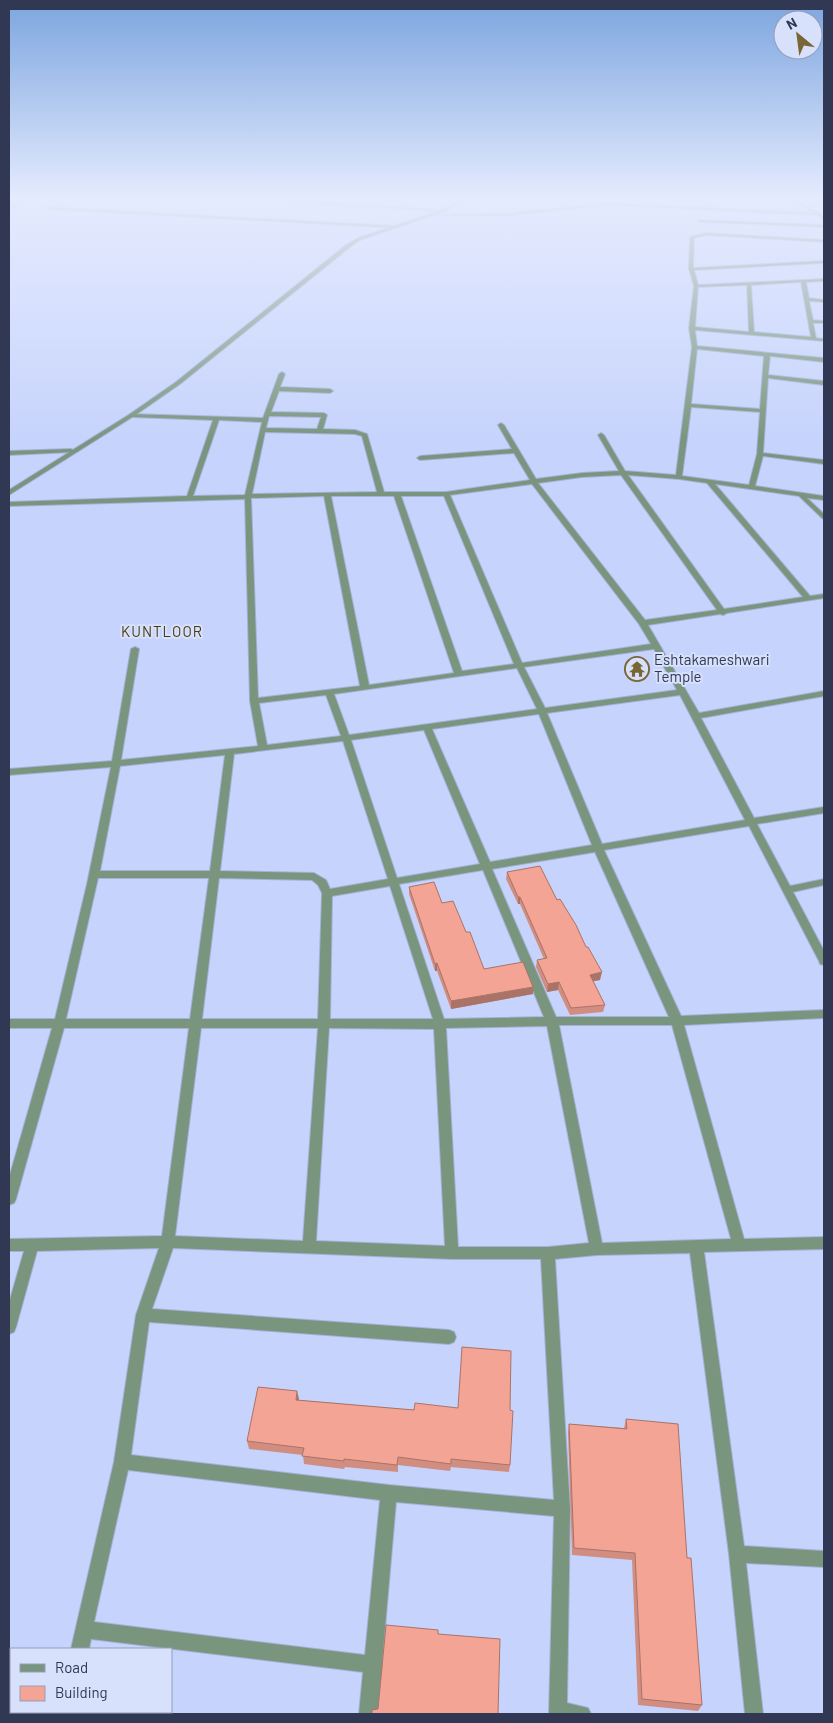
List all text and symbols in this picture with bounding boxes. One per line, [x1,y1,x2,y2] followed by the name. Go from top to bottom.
[773,10,823,60] north arrow
[783,14,800,33] text: N
[121,622,203,640] district label: KUNTLOOR
[654,650,769,685] place label: Eshtakameshwari Temple
[624,656,650,682] temple icon: Eshtakameshwari Temple
[10,1648,172,1713] legend
[55,1658,88,1676] text: Road
[55,1683,108,1701] text: Building

